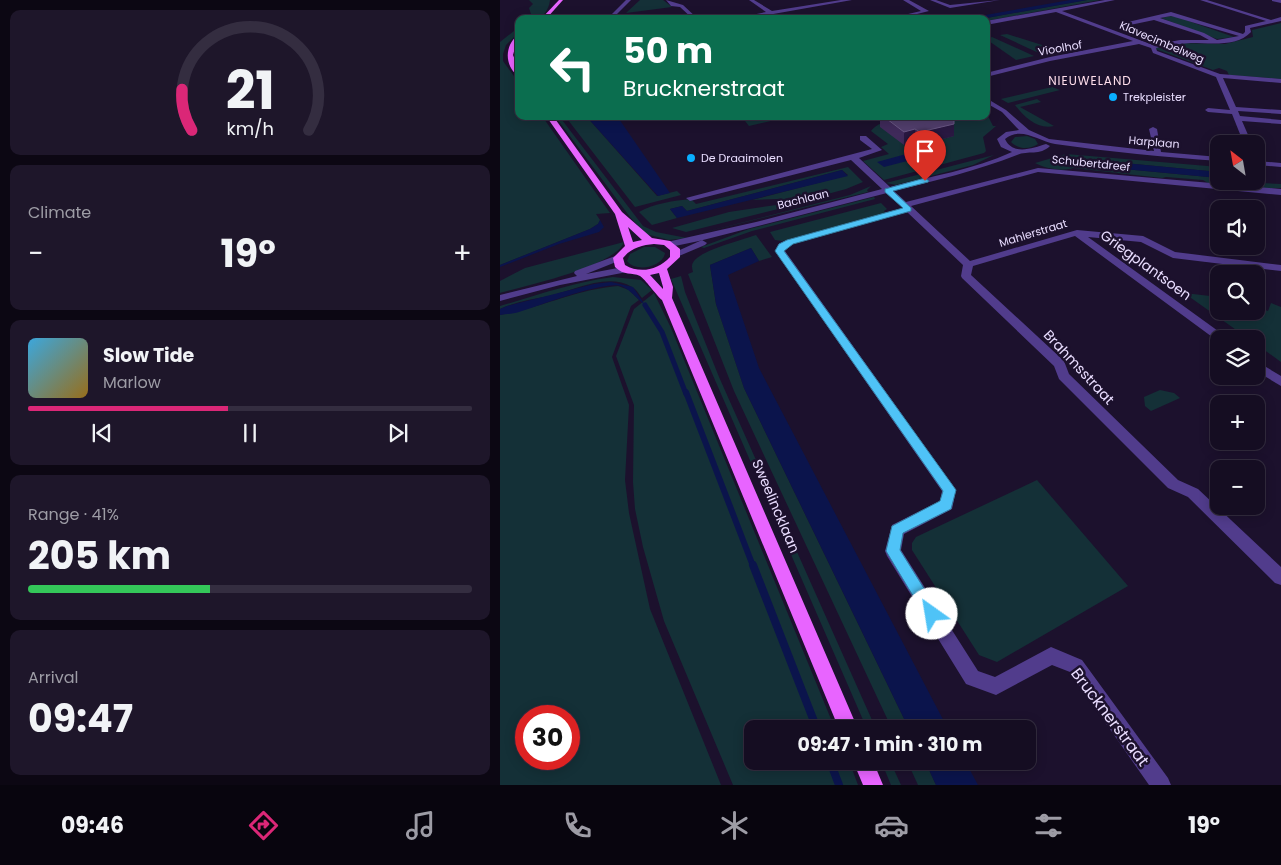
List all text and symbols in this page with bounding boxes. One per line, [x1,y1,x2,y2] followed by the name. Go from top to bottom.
[1117,17,1207,67] street label: Klavecimbelweg
[623,26,713,75] text: 50 m
[540,35,605,100] icon: left
[1037,36,1084,60] street label: Vioolhof
[225,54,275,127] text: 21
[1048,72,1132,89] district label: NIEUWELAND
[623,73,785,104] text: Brucknerstraat
[1123,89,1186,105] place label: Trekpleister
[1107,91,1119,103] marker: Trekpleister
[226,116,274,141] text: km/h
[904,130,946,181] pin
[1128,132,1180,152] street label: Harplaan
[1210,135,1265,190] north arrow
[1210,135,1265,515] map controls
[911,137,939,165] icon: arrive
[701,150,783,166] place label: De Draaimolen
[1051,151,1131,175] street label: Schubertdreef
[685,152,697,164] marker: De Draaimolen
[776,185,830,213] street label: Bachlaan
[1210,200,1265,255] button: sound
[28,201,91,224] text: Climate
[997,215,1069,251] street label: Mahlerstraat
[1096,225,1196,305] street label: Griegplantsoen
[221,227,276,280] text: 19°
[28,234,43,273] text: −
[453,234,472,273] text: +
[1210,265,1265,320] button: search
[1039,325,1119,409] street label: Brahmsstraat
[1210,330,1265,385] button: layers
[103,342,194,369] text: Slow Tide
[103,371,161,394] text: Marlow
[1210,395,1265,450] button: +
[88,419,116,447] icon: previous
[236,419,264,447] icon: pause
[384,419,412,447] icon: next
[747,456,805,556] street label: Sweelincklaan
[1210,460,1265,515] button: −
[28,503,119,526] text: Range · 41%
[28,529,171,582] text: 205 km
[905,587,957,639] position arrow
[1065,663,1155,771] street label: Brucknerstraat
[28,666,78,689] text: Arrival
[28,692,133,745] text: 09:47
[515,705,580,770] speed limit sign: 30
[798,731,982,758] text: 09:47 · 1 min · 310 m
[246,808,281,843] icon: directions
[403,808,438,843] icon: music
[560,808,595,843] icon: phone
[717,808,752,843] icon: climate
[874,808,909,843] icon: car
[1031,808,1066,843] icon: filters
[61,810,124,841] text: 09:46
[1188,810,1220,841] text: 19°

